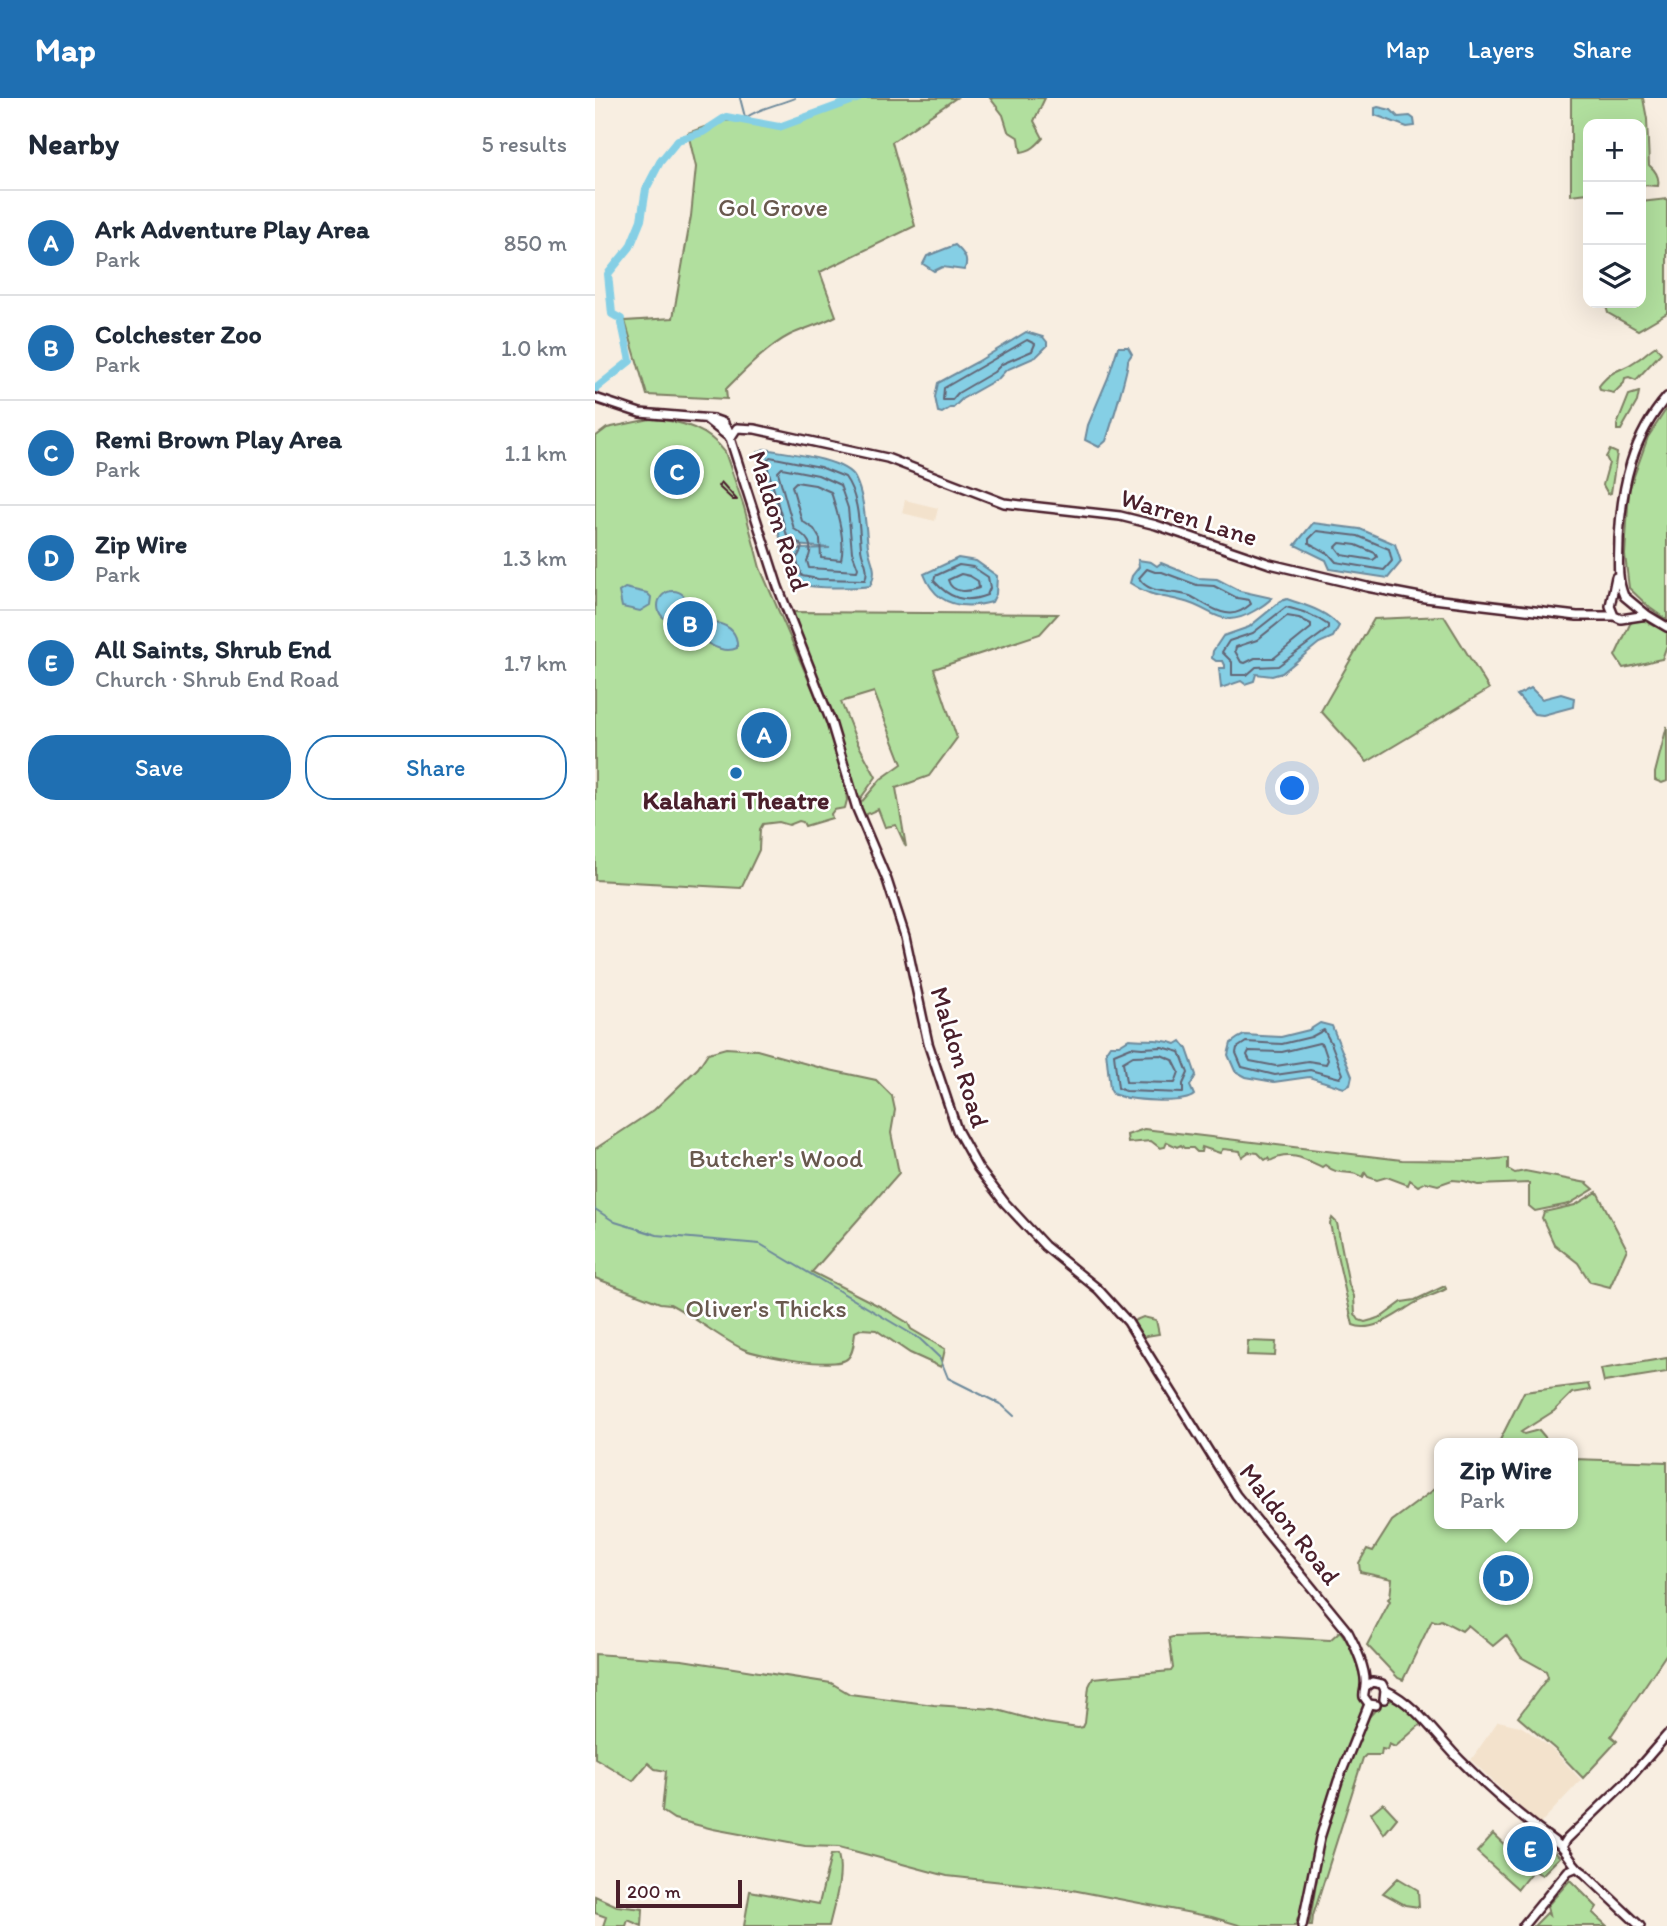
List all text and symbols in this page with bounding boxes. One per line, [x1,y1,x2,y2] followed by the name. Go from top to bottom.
[35,30,96,69] text: Map
[1386,35,1430,64] text: Map
[1468,35,1535,64] text: Layers
[1573,35,1632,64] text: Share
[1583,119,1646,308] map controls
[1583,119,1646,182] button: +
[28,125,119,162] text: Nearby
[481,130,567,158] text: 5 results
[1583,182,1646,245] button: −
[718,191,828,223] park label: Gol Grove
[95,213,370,245] text: Ark Adventure Play Area
[44,229,58,257] text: A
[504,229,567,257] text: 850 m
[95,245,140,273] text: Park
[1583,245,1646,308] button: layers
[95,318,262,350] text: Colchester Zoo
[44,334,58,362] text: B
[501,334,567,362] text: 1.0 km
[95,350,140,378] text: Park
[95,423,342,455] text: Remi Brown Play Area
[44,439,58,467] text: C
[504,439,567,467] text: 1.1 km
[654,446,700,498] pin: C
[741,447,817,596] street label: Maldon Road
[95,455,140,483] text: Park
[1117,481,1261,553] street label: Warren Lane
[95,528,187,560] text: Zip Wire
[43,544,59,572] text: D
[503,544,567,572] text: 1.3 km
[95,560,140,588] text: Park
[667,598,713,650] pin: B
[95,633,331,665] text: All Saints, Shrub End
[45,649,57,677] text: E
[504,649,567,677] text: 1.7 km
[95,665,339,693] text: Church · Shrub End Road
[741,709,787,761] pin: A
[28,735,291,800] button: Save
[305,735,567,800] button: Share
[728,765,744,781] marker: Kalahari Theatre
[1275,771,1309,805] your location
[643,784,829,816] place label: Kalahari Theatre
[923,983,997,1132] street label: Maldon Road
[689,1142,863,1174] park label: Butcher's Wood
[685,1292,847,1324] park label: Oliver's Thicks
[1434,1438,1578,1529] popup
[1460,1454,1552,1486] text: Zip Wire
[1232,1457,1348,1592] street label: Maldon Road
[1460,1486,1505,1514] text: Park
[1483,1552,1529,1604] pin: D
[1507,1823,1553,1875] pin: E
[616,1877,742,1909] scale bar
[627,1880,681,1903] text: 200 m

